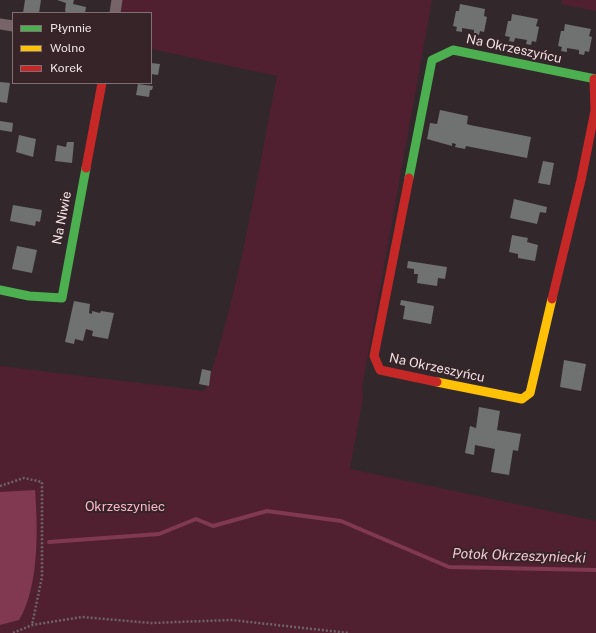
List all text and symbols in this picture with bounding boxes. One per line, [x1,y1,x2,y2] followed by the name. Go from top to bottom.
[12,12,152,84] legend
[50,21,92,35] text: Płynnie
[465,31,563,67] street label: Na Okrzeszyńcu
[50,41,85,55] text: Wolno
[50,61,83,75] text: Korek
[49,190,75,246] street label: Na Niwie
[388,350,486,386] street label: Na Okrzeszyńcu
[85,499,165,515] park label: Okrzeszyniec
[452,545,586,567] water label: Potok Okrzeszyniecki

